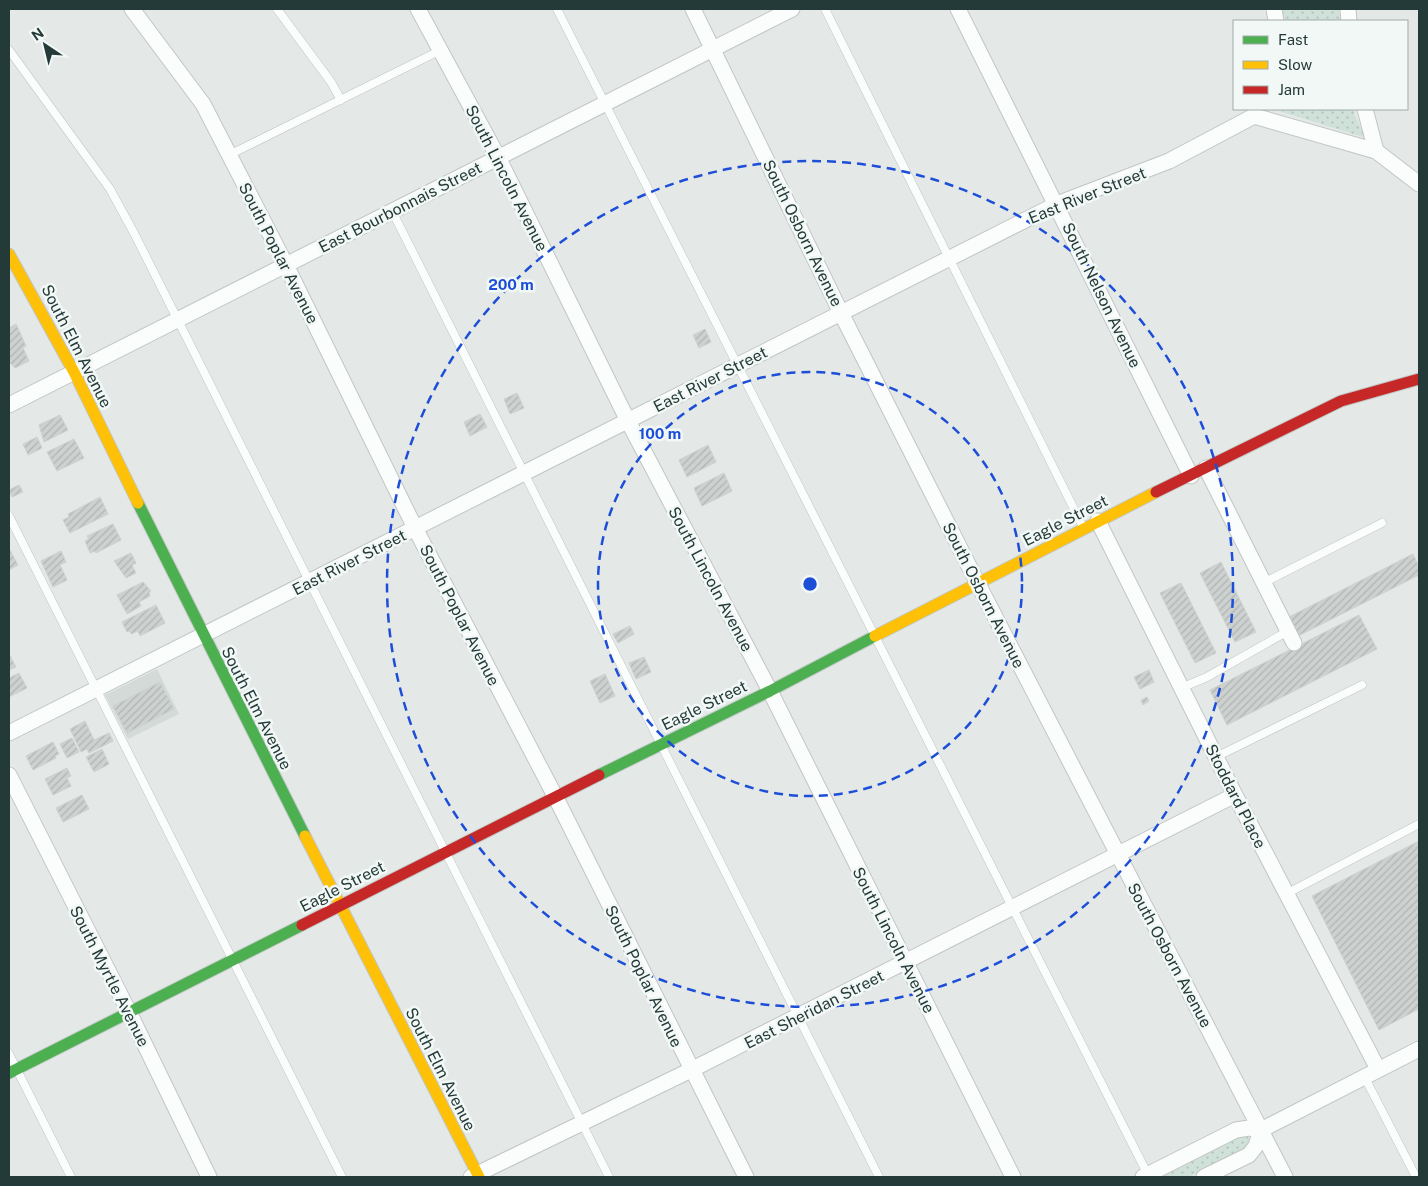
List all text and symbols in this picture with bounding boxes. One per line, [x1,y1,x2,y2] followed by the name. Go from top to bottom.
[20,20,70,70] north arrow
[1233,20,1408,110] legend
[28,25,47,44] text: N
[1278,31,1308,48] text: Fast
[1278,56,1313,73] text: Slow
[1278,81,1305,98] text: Jam
[461,102,552,254] street label: South Lincoln Avenue
[759,157,846,310] street label: South Osborn Avenue
[315,158,485,257] street label: East Bourbonnais Street
[1026,163,1149,228] street label: East River Street
[235,180,322,327] street label: South Poplar Avenue
[1058,220,1145,371] street label: South Nelson Avenue
[488,276,534,293] text: 200 m
[37,282,116,411] street label: South Elm Avenue
[650,343,770,416] street label: East River Street
[639,425,681,442] text: 100 m
[1020,491,1111,550] street label: Eagle Street
[664,504,757,655] street label: South Lincoln Avenue
[939,519,1029,671] street label: South Osborn Avenue
[289,526,409,599] street label: East River Street
[416,542,503,689] street label: South Poplar Avenue
[801,575,819,593] centre of rings
[217,644,296,773] street label: South Elm Avenue
[658,677,750,734] street label: Eagle Street
[1201,741,1270,852] street label: Stoddard Place
[297,857,388,916] street label: Eagle Street
[848,864,939,1016] street label: South Lincoln Avenue
[1123,880,1216,1031] street label: South Osborn Avenue
[601,902,686,1050] street label: South Poplar Avenue
[66,903,153,1050] street label: South Myrtle Avenue
[741,966,887,1053] street label: East Sheridan Street
[401,1005,480,1134] street label: South Elm Avenue

